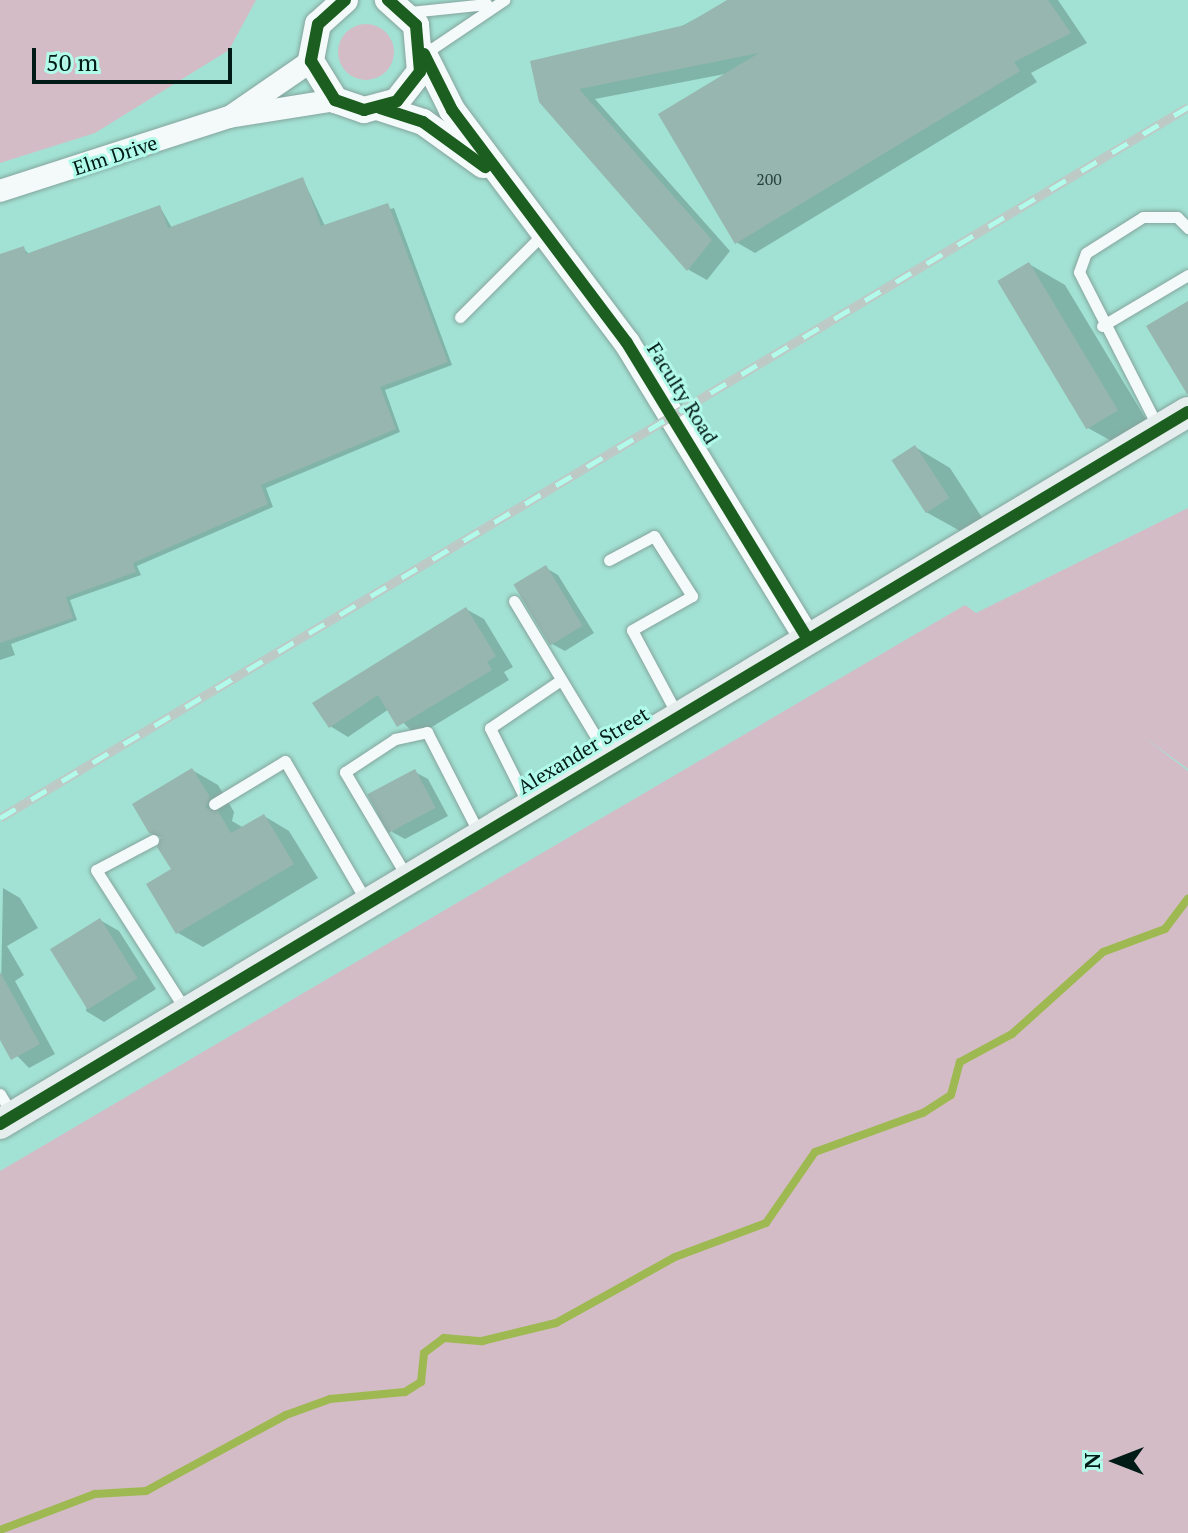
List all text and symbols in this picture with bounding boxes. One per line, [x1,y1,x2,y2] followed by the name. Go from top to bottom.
[36,32,236,82] scale bar
[46,46,98,78] text: 50 m
[70,130,160,180] street label: Elm Drive
[756,169,782,189] house number: 200
[642,338,724,448] street label: Faculty Road
[513,701,653,799] street label: Alexander Street
[1076,1421,1156,1501] north arrow
[1077,1453,1106,1469] text: N

